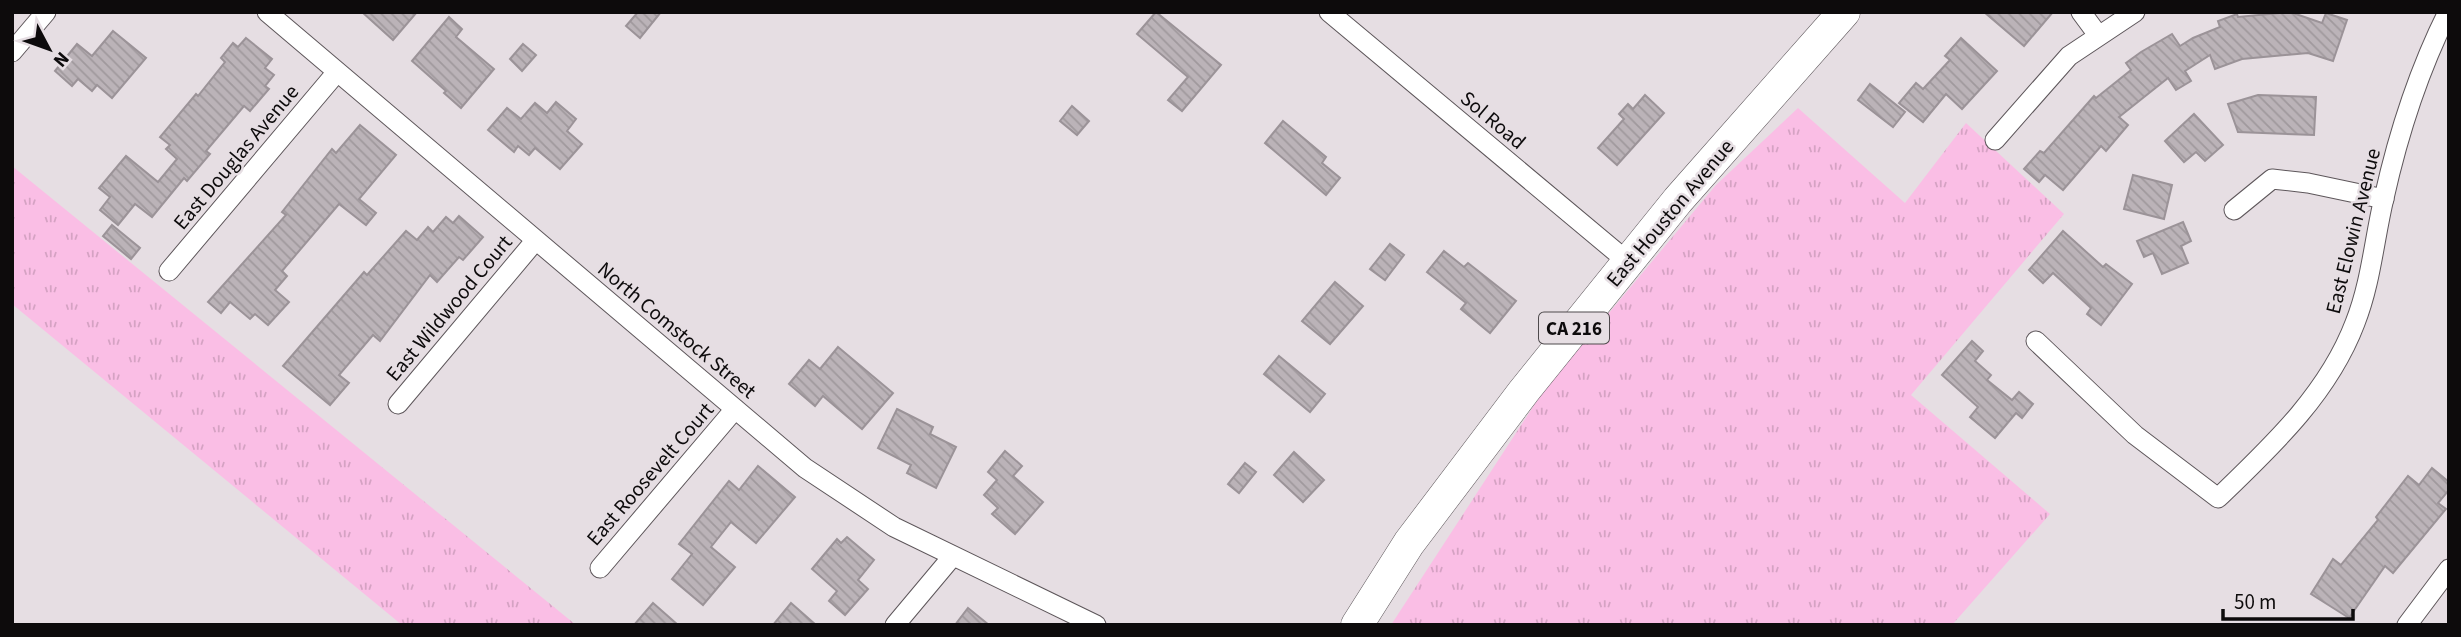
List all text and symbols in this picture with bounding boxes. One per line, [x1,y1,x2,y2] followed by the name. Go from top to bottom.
[14,14,84,84] north arrow
[46,46,75,73] text: N
[166,78,306,236] street label: East Douglas Avenue
[1454,84,1532,156] street label: Sol Road
[1599,133,1741,293] street label: East Houston Avenue
[2318,145,2388,317] street label: East Elowin Avenue
[379,228,519,388] street label: East Wildwood Court
[591,255,763,405] street label: North Comstock Street
[1539,312,1609,344] road number: CA 216
[579,396,721,552] street label: East Roosevelt Court
[2223,578,2352,622] scale bar
[2234,587,2276,617] text: 50 m

